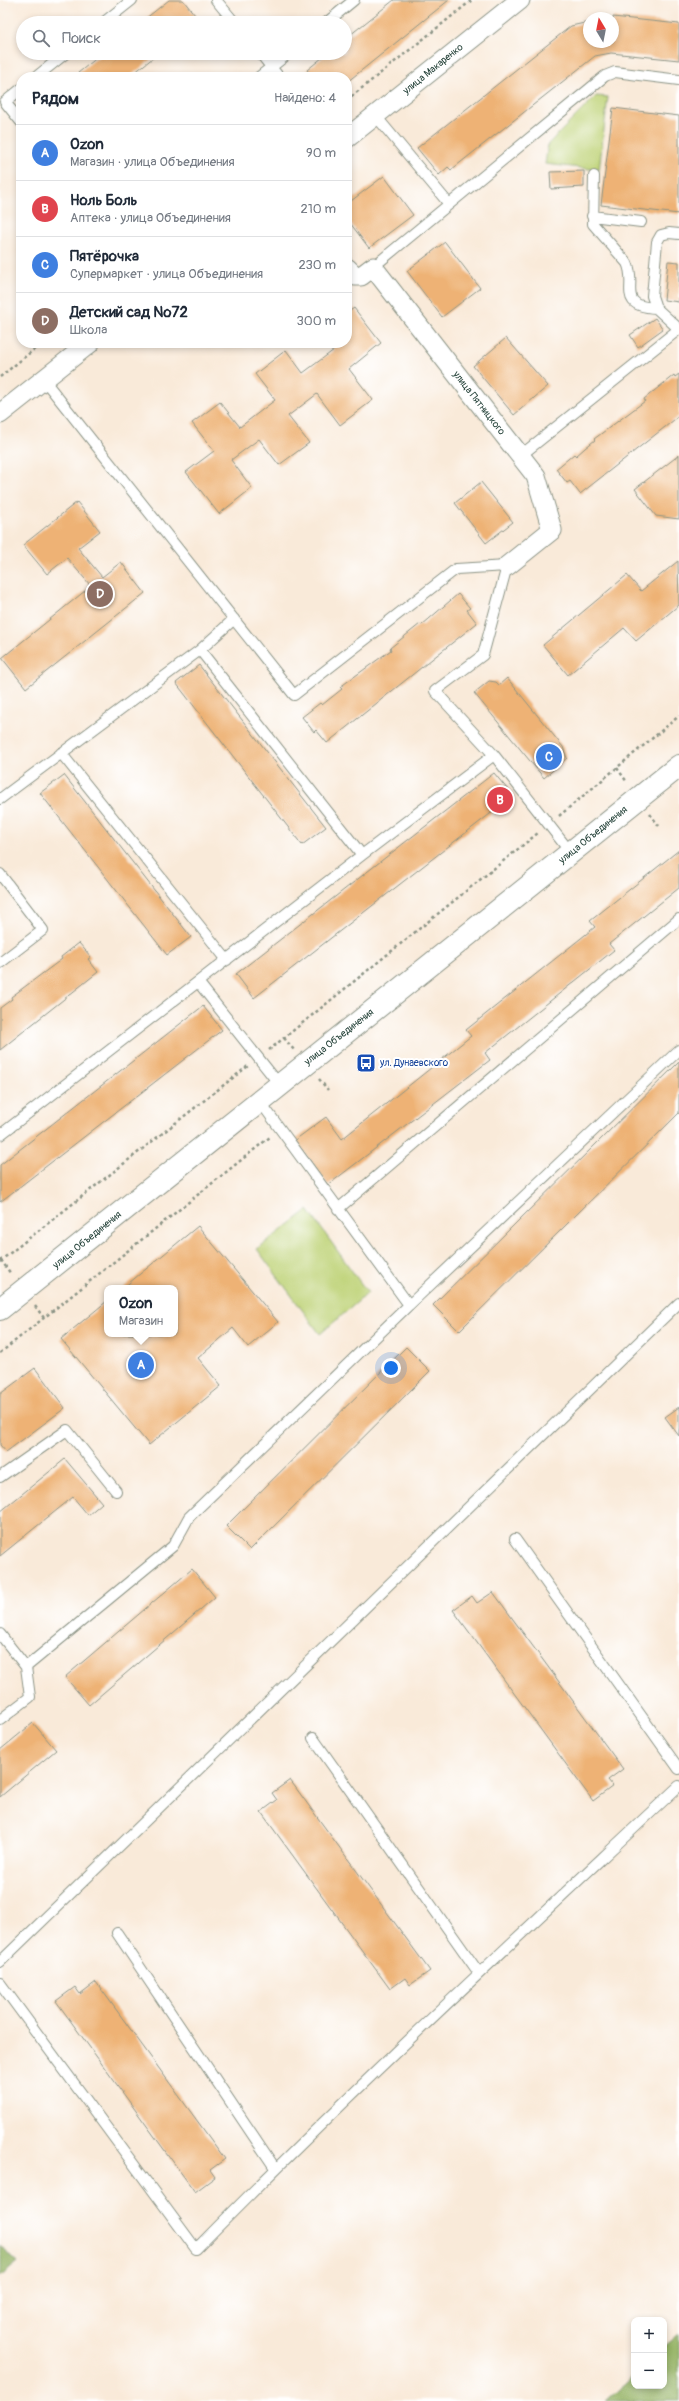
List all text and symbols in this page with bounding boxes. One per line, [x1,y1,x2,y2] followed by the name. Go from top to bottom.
[583,12,619,48] north arrow
[16,16,352,60] search box
[30,27,52,49] icon: search
[62,29,101,48] text: Поиск
[400,41,466,98] street label: улица Макаренко
[32,88,79,109] text: Рядом
[274,90,336,106] text: Найдено: 4
[70,135,104,154] text: Ozon
[41,145,49,161] text: A
[306,145,336,161] text: 90 m
[70,154,235,170] text: Магазин · улица Объединения
[70,191,137,210] text: Ноль Боль
[41,201,49,217] text: B
[300,201,336,217] text: 210 m
[70,210,231,226] text: Аптека · улица Объединения
[70,247,139,266] text: Пятёрочка
[41,257,49,273] text: C
[299,257,336,273] text: 230 m
[70,266,263,282] text: Супермаркет · улица Объединения
[70,303,188,322] text: Детский сад №72
[41,313,49,329] text: D
[297,313,336,329] text: 300 m
[70,322,107,338] text: Школа
[450,368,508,438] street label: улица Пятницкого
[87,579,113,609] pin: D
[536,742,562,772] pin: C
[487,785,513,815] pin: B
[555,803,630,867] street label: улица Объединения
[301,1006,376,1068] street label: улица Объединения
[355,1052,377,1074] bus stop icon: ул. Дунаевского
[379,1057,449,1069] place label: ул. Дунаевского
[49,1208,124,1272] street label: улица Объединения
[104,1285,178,1337] popup
[119,1294,153,1313] text: Ozon
[119,1313,163,1329] text: Магазин
[128,1350,154,1380] pin: A
[381,1358,401,1378] your location
[631,2317,667,2389] map controls
[631,2317,667,2353] button: +
[631,2353,667,2389] button: −

